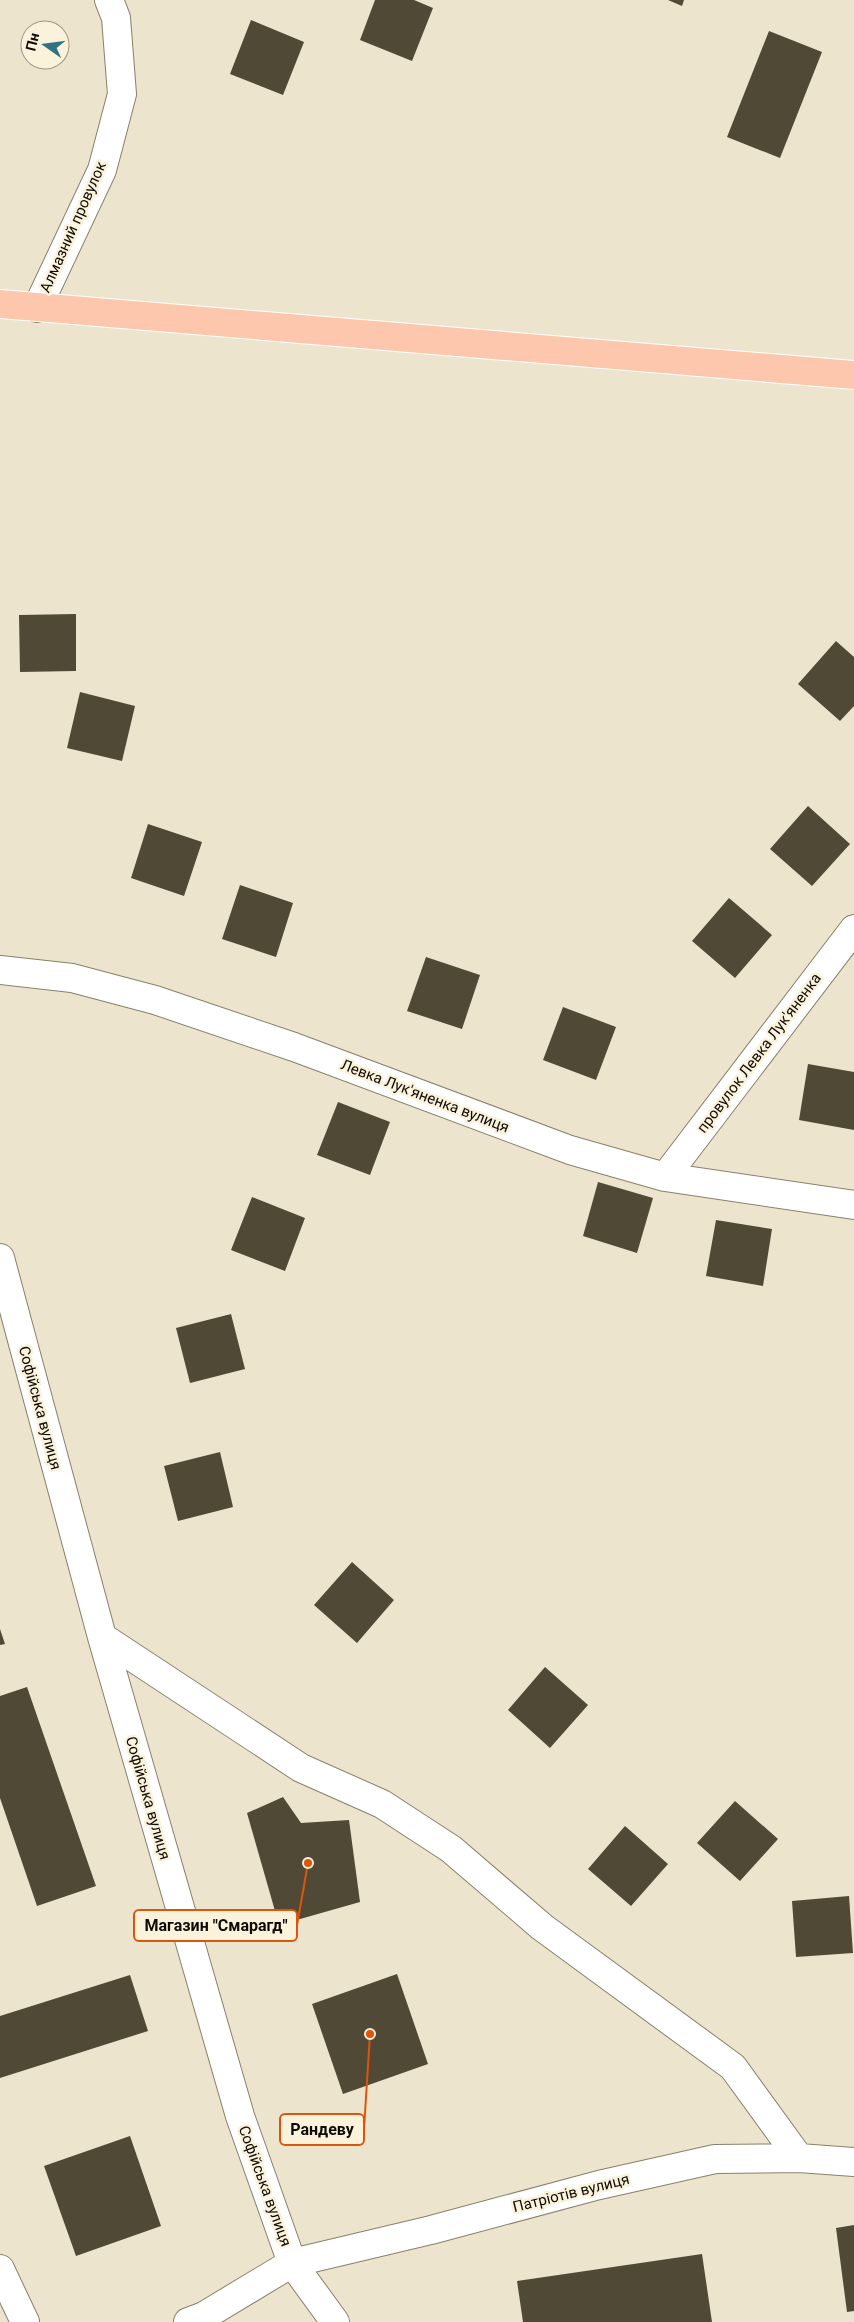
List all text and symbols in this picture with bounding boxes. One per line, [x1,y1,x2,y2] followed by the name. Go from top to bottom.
[20,20,70,70] north arrow
[22,31,42,52] text: Пн
[36,159,110,295] street label: Алмазний провулок
[693,970,825,1136] street label: провулок Левка Лук'яненка
[338,1056,512,1136] street label: Левка Лук'яненка вулиця
[15,1344,65,1472] street label: Софійська вулиця
[122,1734,174,1862] street label: Софійська вулиця
[134,1910,297,1941] callout: Магазин "Смарагд"
[145,1916,287,1935] text: Магазин "Смарагд"
[280,2114,364,2145] callout: Рандеву
[290,2120,355,2139] text: Рандеву
[235,2123,295,2249] street label: Софійська вулиця
[511,2170,631,2216] street label: Патріотів вулиця

